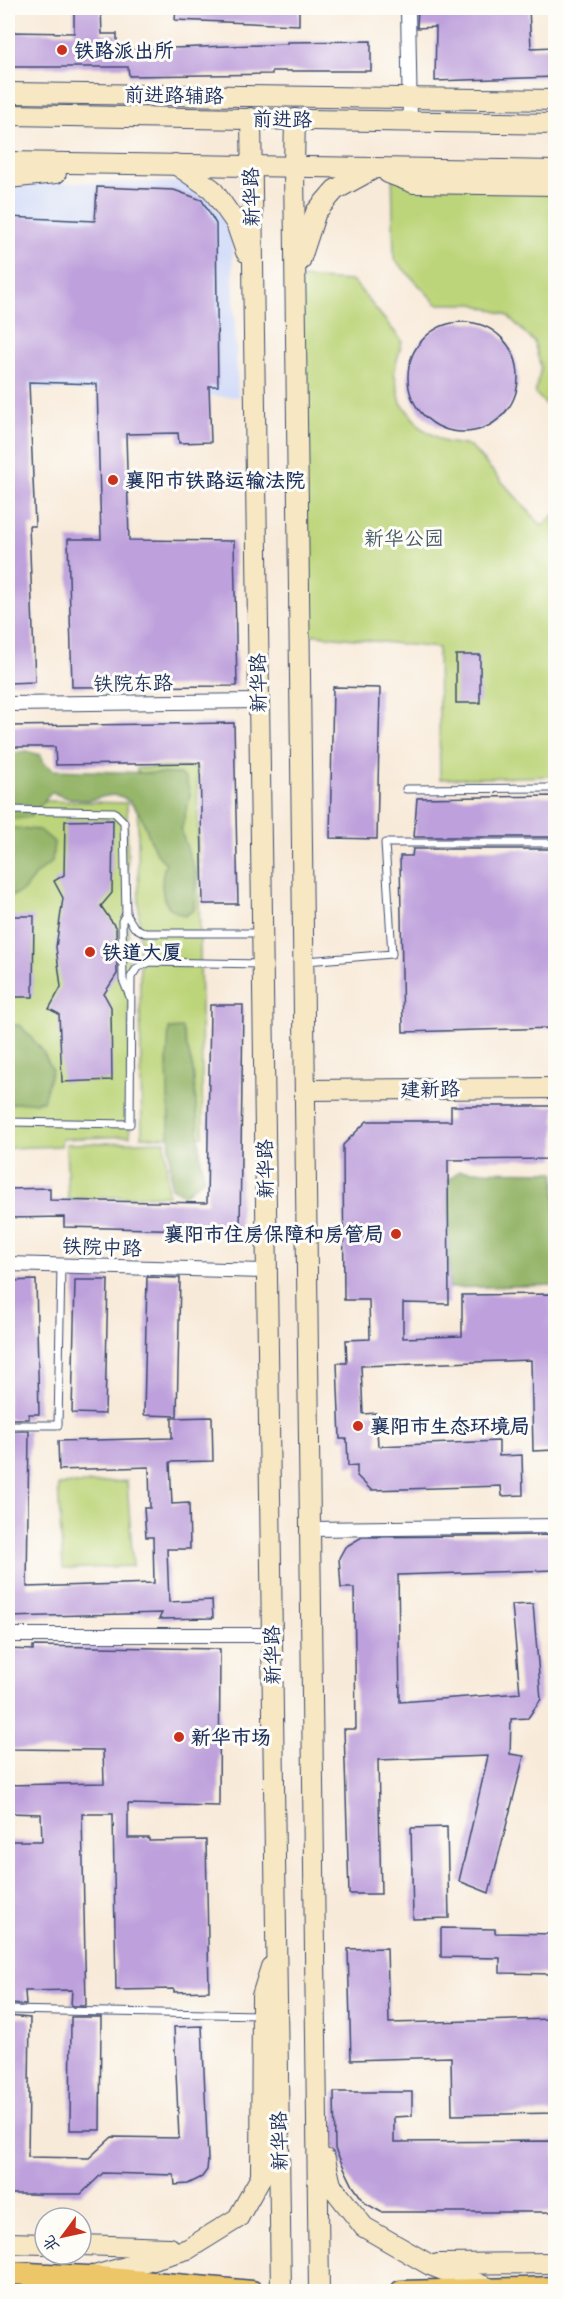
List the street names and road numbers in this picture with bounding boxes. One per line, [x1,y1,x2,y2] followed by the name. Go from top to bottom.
[124,82,225,109] street label: 前进路辅路
[252,106,313,133] street label: 前进路
[238,166,265,227] street label: 新华路
[245,652,272,713] street label: 新华路
[93,670,174,697] street label: 铁院东路
[400,1076,461,1103] street label: 建新路
[252,1138,279,1199] street label: 新华路
[62,1234,143,1261] street label: 铁院中路
[259,1624,286,1685] street label: 新华路
[266,2110,293,2171] street label: 新华路

